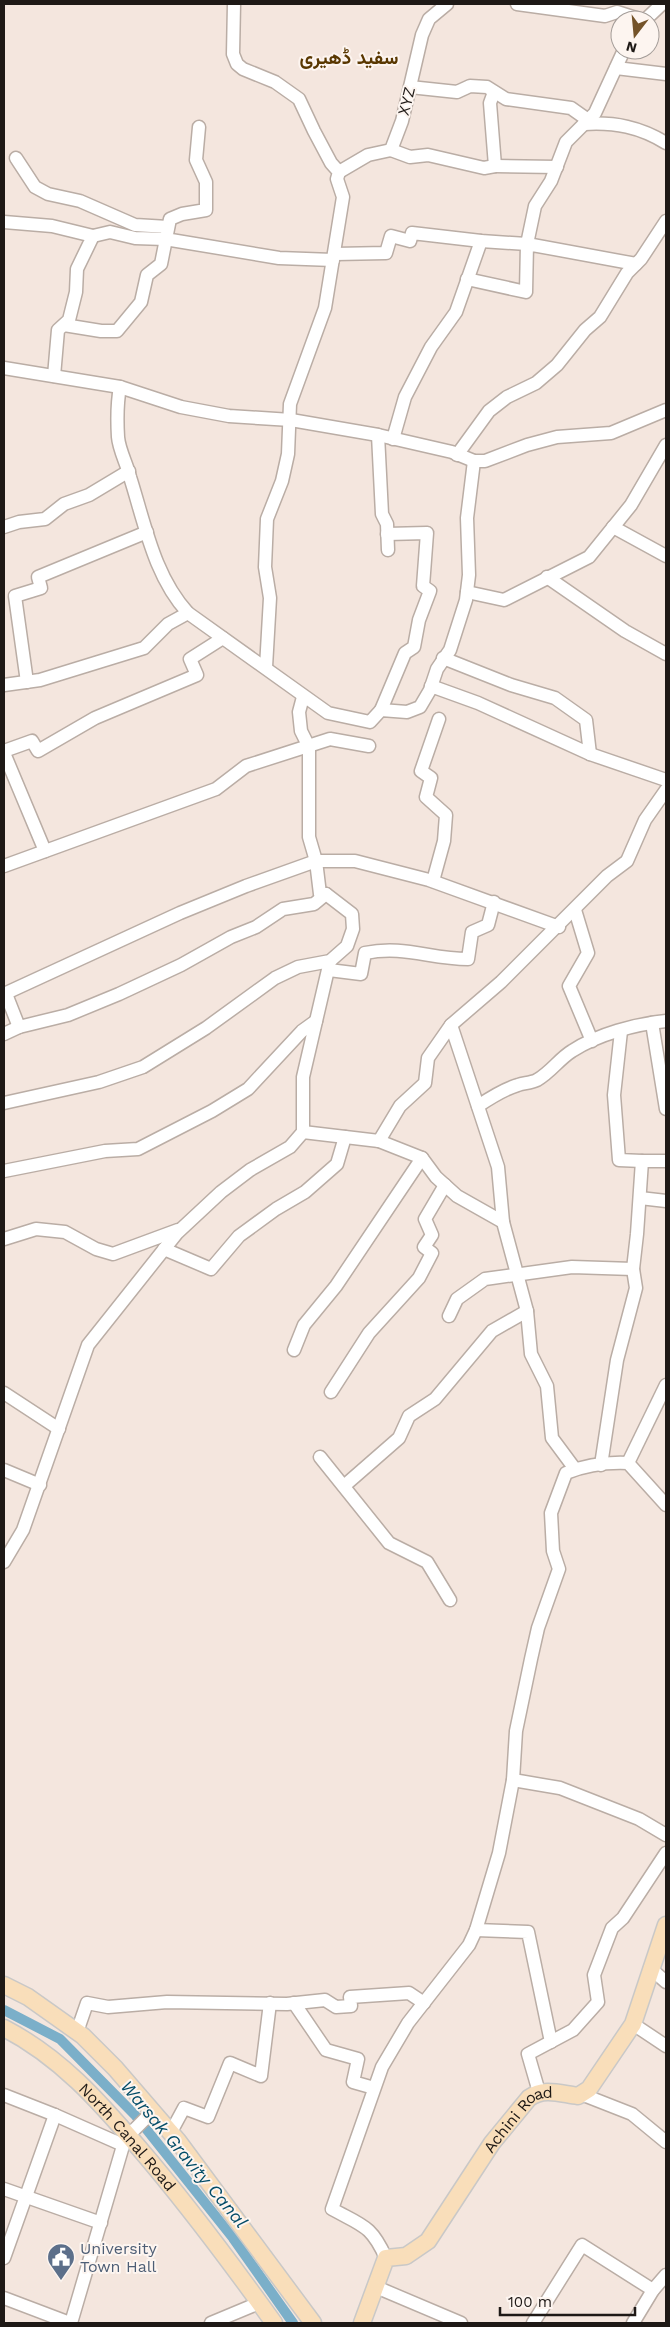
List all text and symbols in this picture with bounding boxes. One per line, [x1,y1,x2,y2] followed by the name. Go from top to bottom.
[610,10,660,60] north arrow
[624,38,639,57] text: N
[300,46,398,70] district label: سفید ڈھیری
[394,85,419,117] street label: XYZ
[117,2076,252,2232] water label: Warsak Gravity Canal
[75,2079,180,2195] street label: North Canal Road
[479,2083,553,2156] street label: Achini Road
[80,2239,158,2276] place label: University Town Hall
[46,2242,76,2281] public building icon: University Town Hall
[500,2284,635,2316] scale bar
[508,2293,552,2311] text: 100 m

